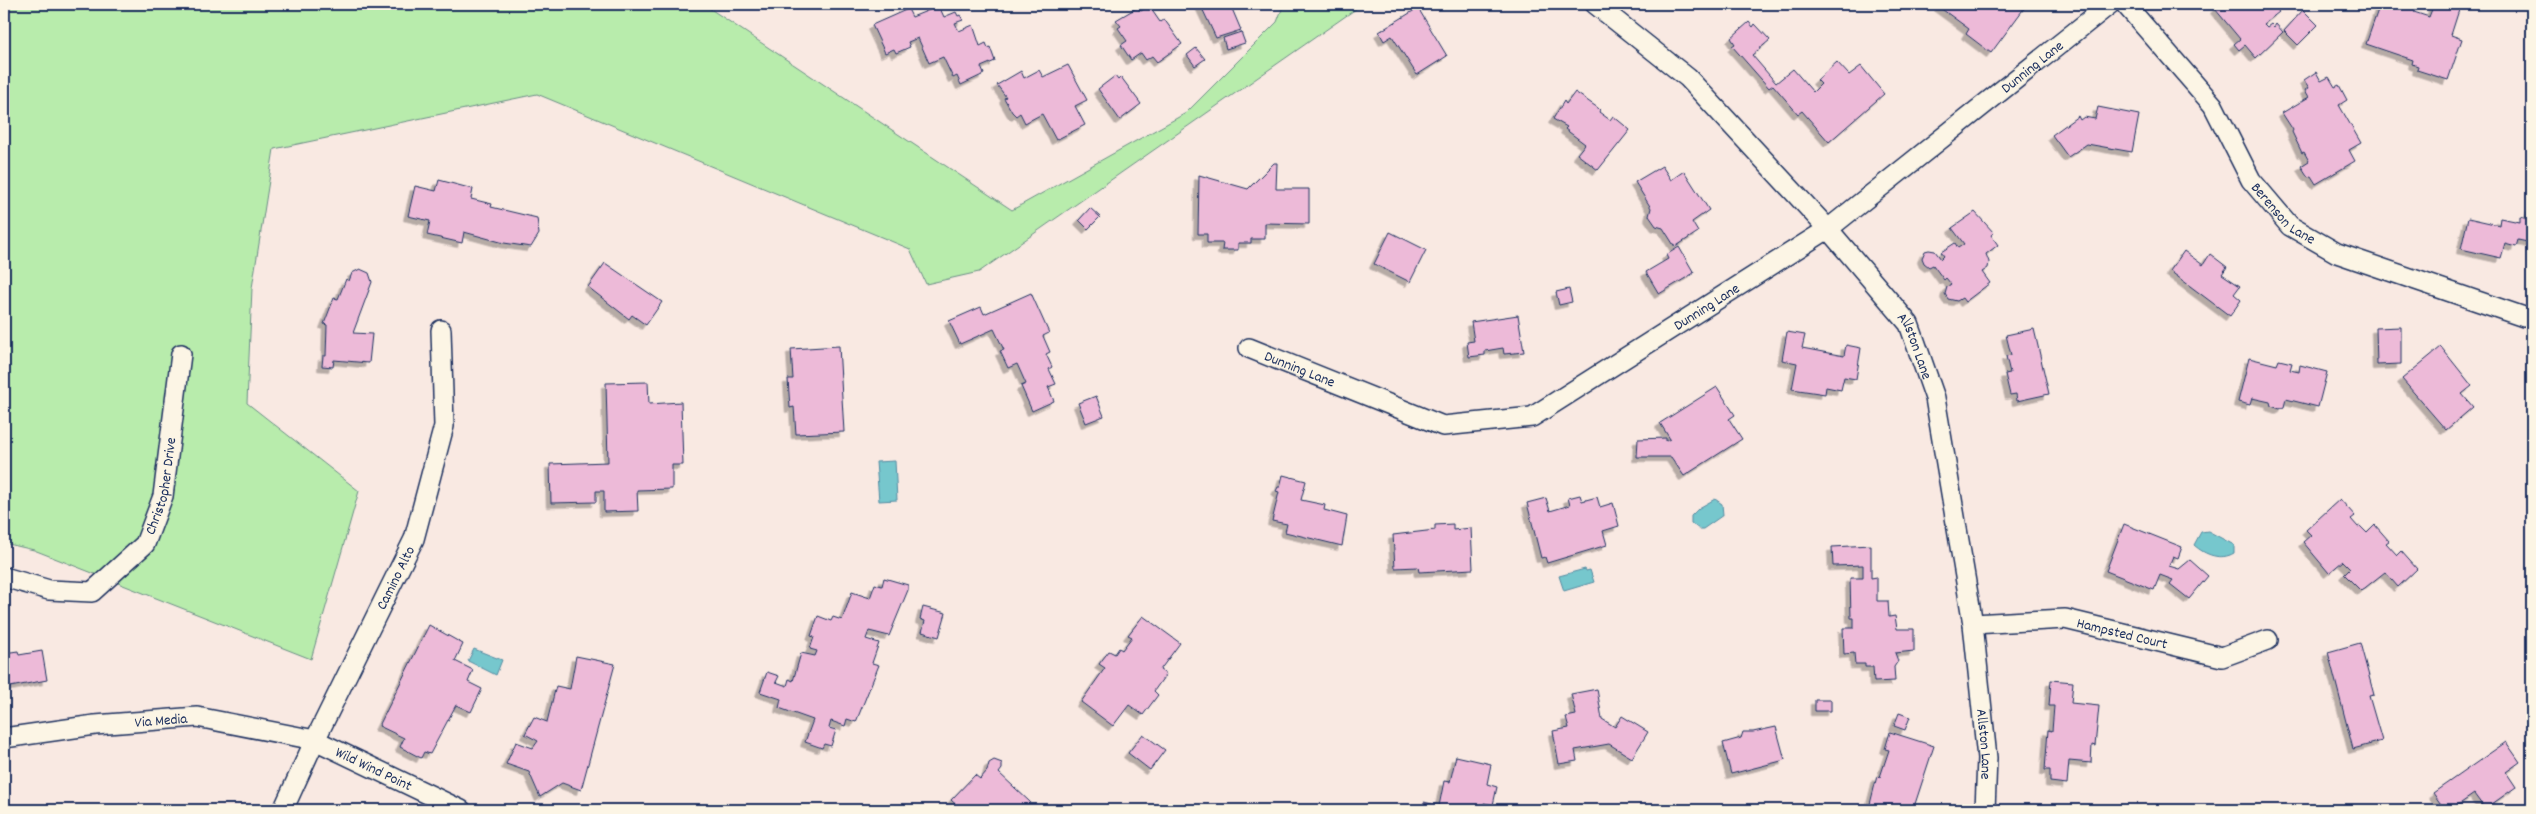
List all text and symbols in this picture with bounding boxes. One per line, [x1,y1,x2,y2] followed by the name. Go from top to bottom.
[1997,36,2069,100] street label: Dunning Lane
[2245,178,2319,251] street label: Berenson Lane
[1670,279,1745,337] street label: Dunning Lane
[1891,308,1937,383] street label: Allston Lane
[1261,346,1338,395] street label: Dunning Lane
[140,436,183,538] street label: Christopher Drive
[372,543,422,614] street label: Camino Alto
[2074,613,2170,656] street label: Hampsted Court
[1969,708,1996,780] street label: Allston Lane
[134,709,189,735] street label: Via Media
[331,742,416,798] street label: Wild Wind Point

